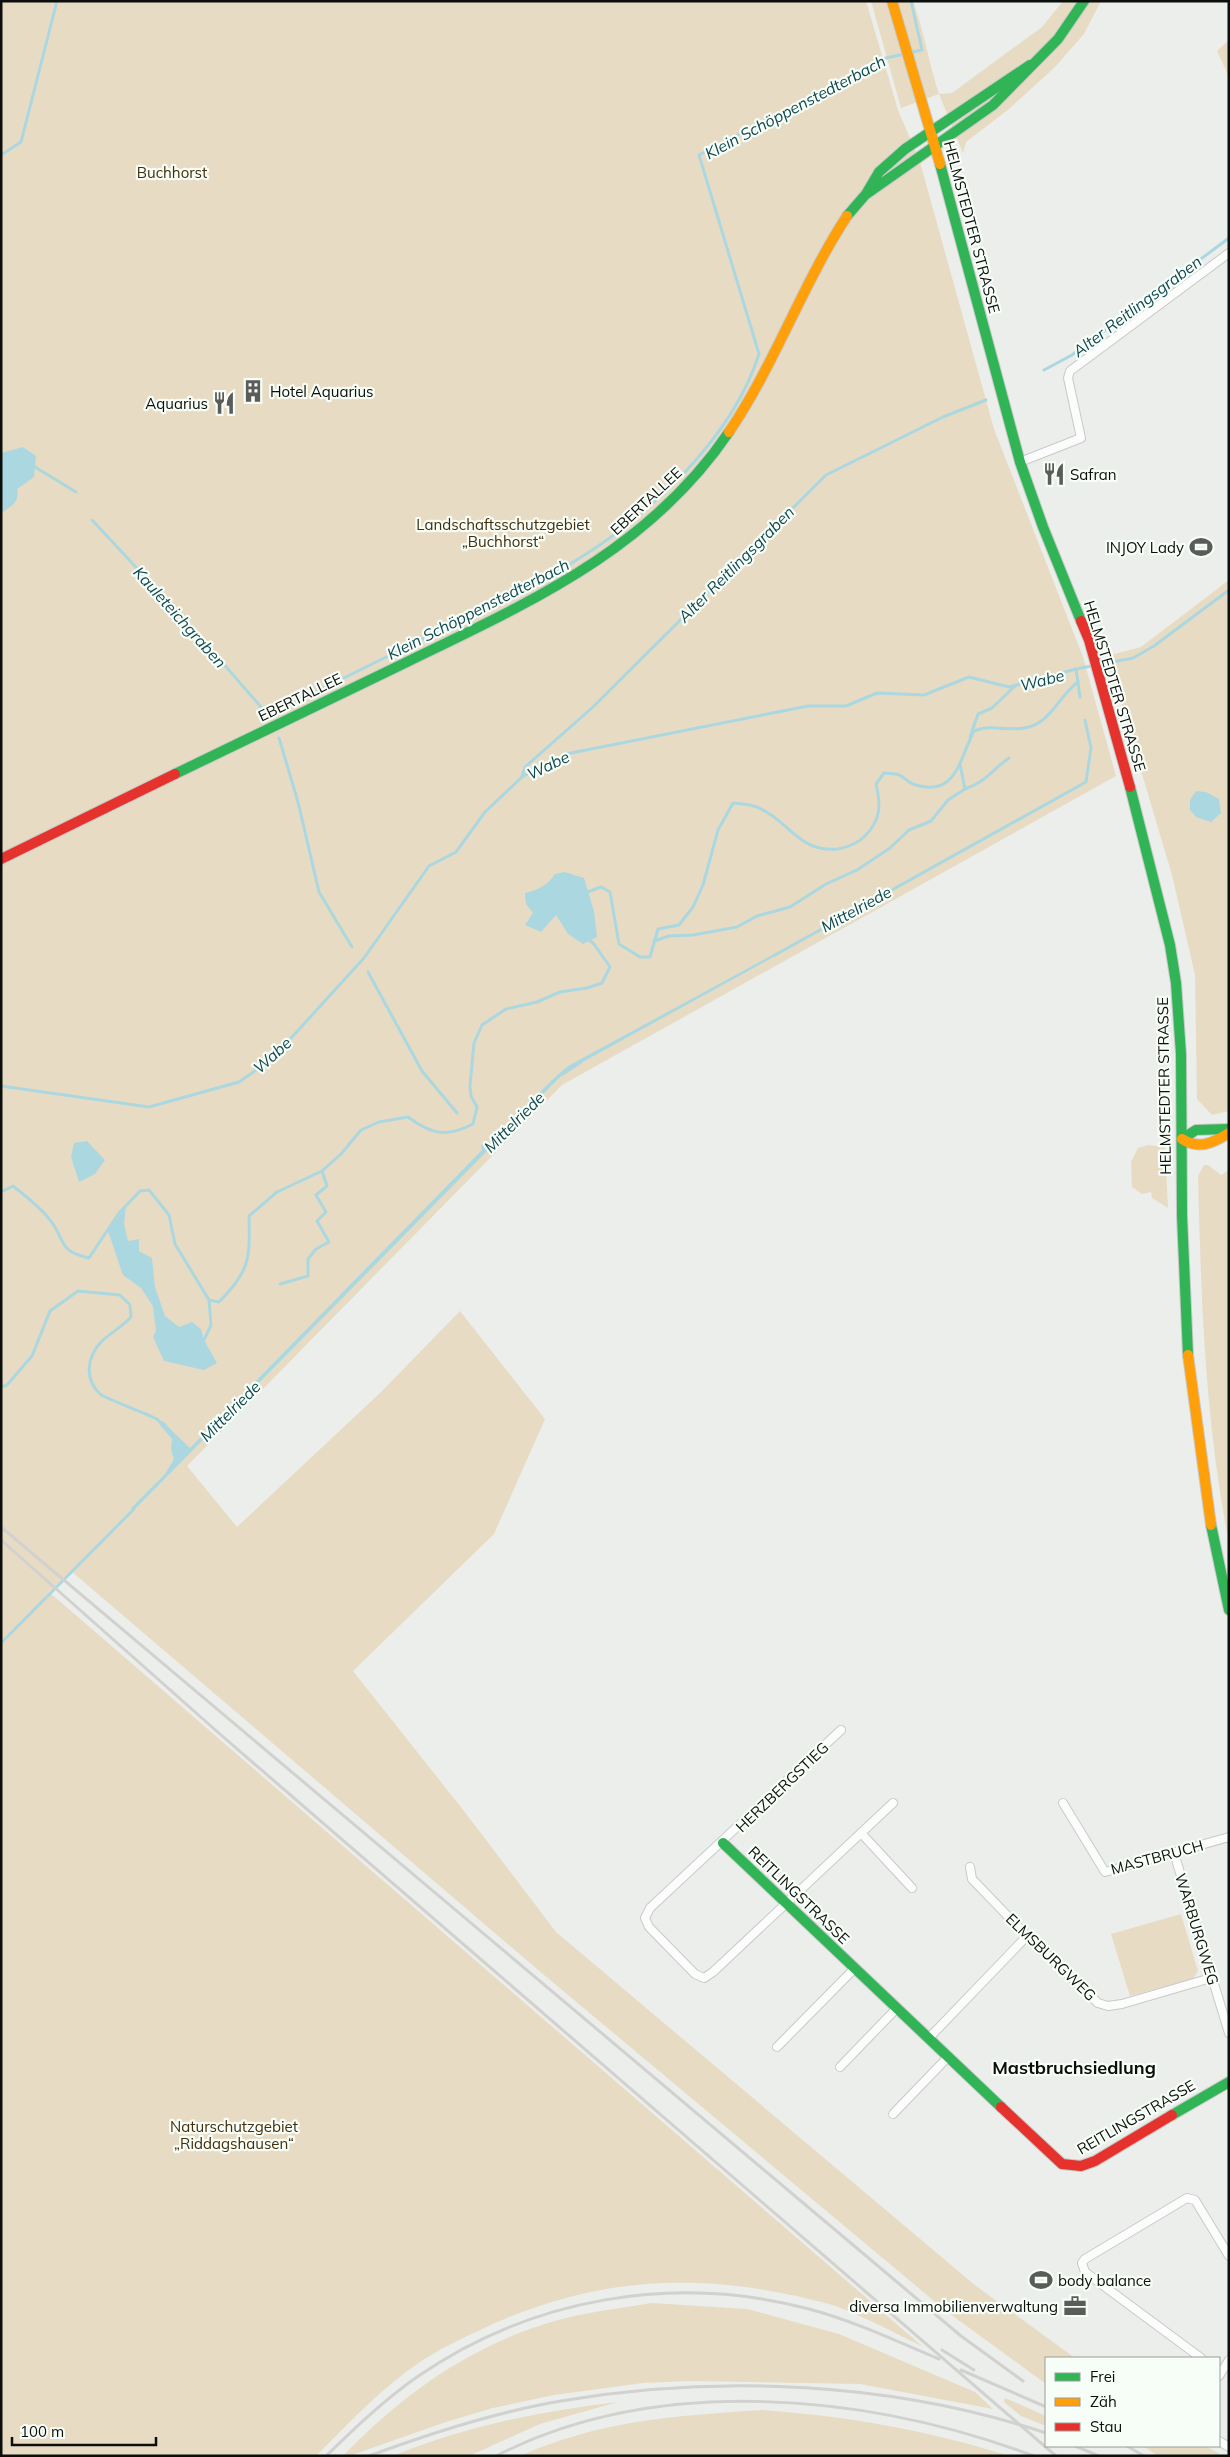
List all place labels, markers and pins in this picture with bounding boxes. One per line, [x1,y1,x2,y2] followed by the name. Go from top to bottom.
[240,378,266,404] building icon: Hotel Aquarius
[270,382,374,401] place label: Hotel Aquarius
[211,390,237,416] restaurant icon: Aquarius
[145,394,208,413] place label: Aquarius
[1041,461,1067,487] restaurant icon: Safran
[1070,465,1117,484] place label: Safran
[1188,534,1214,560] sports icon: INJOY Lady
[1106,538,1184,557] place label: INJOY Lady
[1028,2267,1054,2293] sports icon: body balance
[1058,2271,1151,2290] place label: body balance
[1062,2293,1088,2319] office icon: diversa Immobilienverwaltung
[849,2297,1058,2316] place label: diversa Immobilienverwaltung

